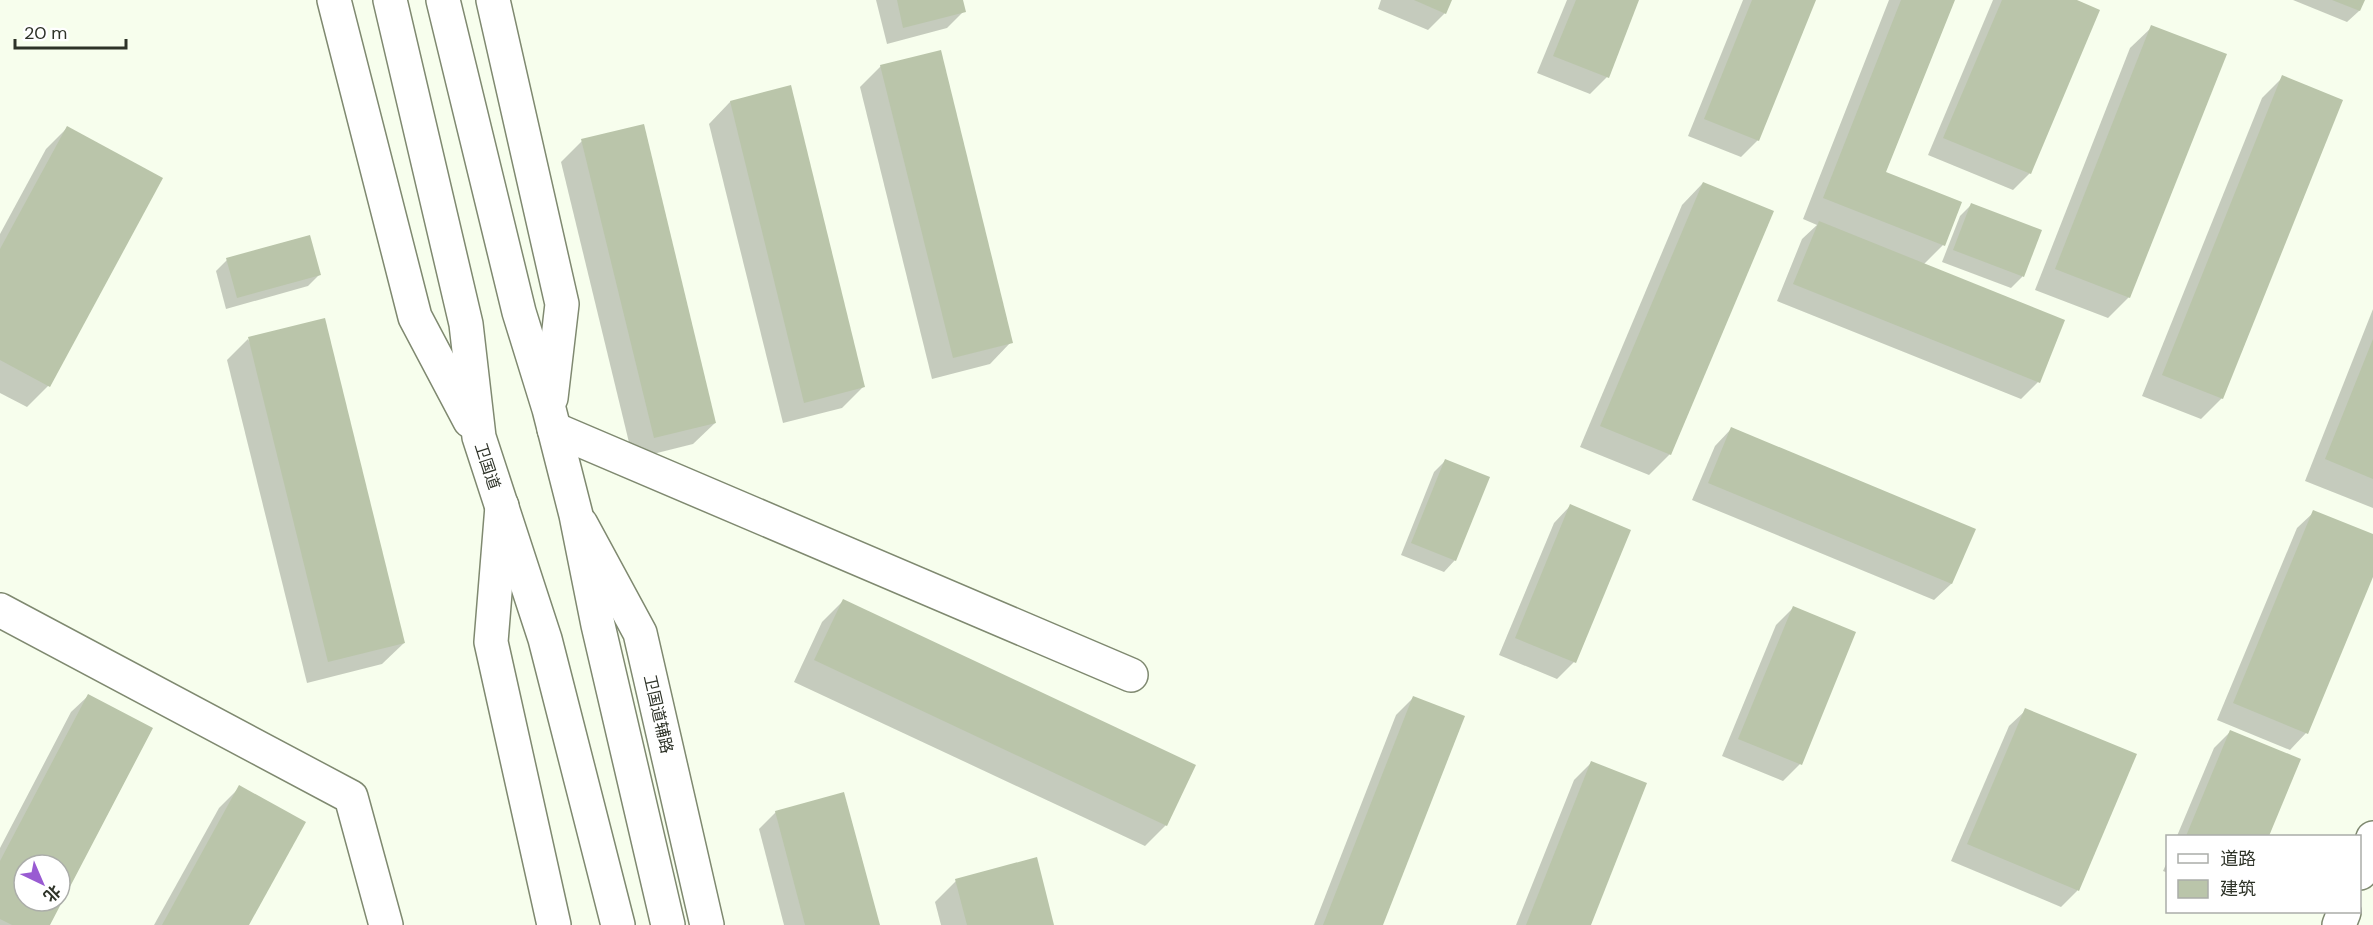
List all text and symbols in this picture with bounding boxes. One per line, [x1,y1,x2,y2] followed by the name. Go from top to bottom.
[15,12,126,50] scale bar
[24,21,67,45] text: 20 m
[470,440,505,492] street label: 卫国道
[639,673,678,755] street label: 卫国道辅路
[2166,835,2361,913] legend
[2220,847,2256,871] text: 道路
[12,853,72,913] north arrow
[2220,877,2256,901] text: 建筑
[39,880,65,907] text: 北

